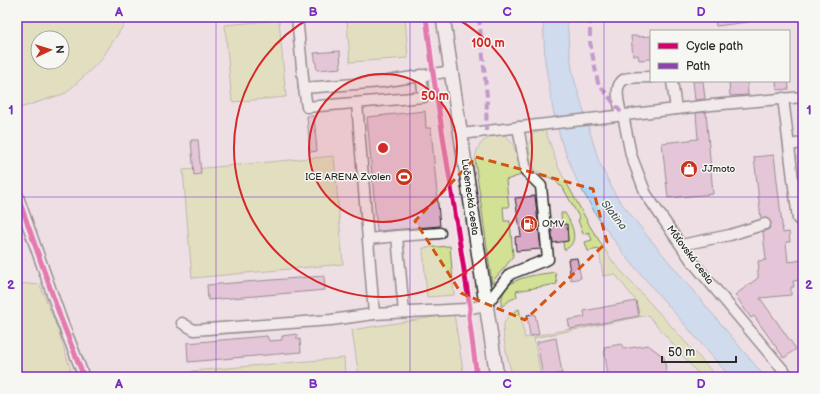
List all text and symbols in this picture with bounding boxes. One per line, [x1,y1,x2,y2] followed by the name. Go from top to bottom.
[114,4,123,20] text: A
[308,4,318,20] text: B
[502,4,512,20] text: C
[696,4,706,20] text: D
[30,30,70,70] north arrow
[650,30,790,82] legend
[471,36,505,51] text: 100 m
[686,39,743,54] text: Cycle path
[53,45,66,54] text: N
[686,59,711,74] text: Path
[421,89,449,104] text: 50 m
[8,102,14,118] text: 1
[806,102,812,118] text: 1
[376,141,390,155] centre of rings
[459,158,481,236] street label: Lučenecká cesta
[679,159,699,179] shop icon: JJmoto
[702,163,735,175] place label: JJmoto
[394,167,414,187] sports icon: ICE ARENA Zvolen
[305,171,391,183] place label: ICE ARENA Zvolen
[598,198,630,232] water label: Slatina
[519,214,539,234] fuel station icon: OMV
[542,218,565,230] place label: OMV
[664,223,716,287] street label: Môťovská cesta
[7,277,15,293] text: 2
[805,277,813,293] text: 2
[662,338,736,364] scale bar
[668,345,695,360] text: 50 m
[114,376,123,392] text: A
[308,376,318,392] text: B
[502,376,512,392] text: C
[696,376,706,392] text: D

